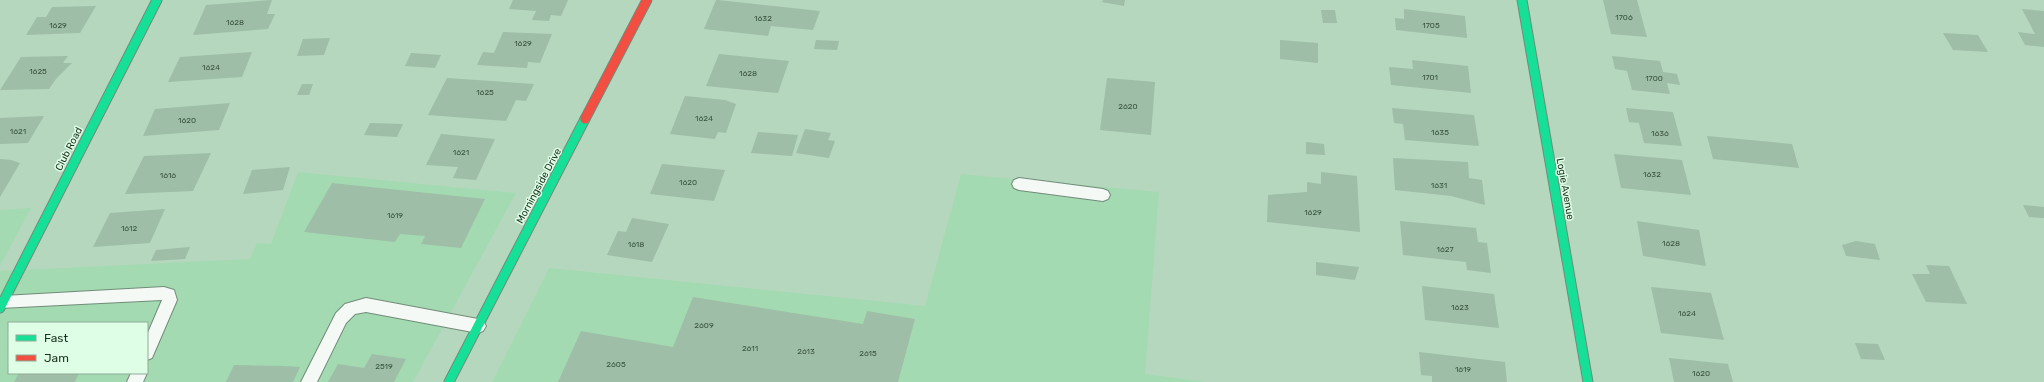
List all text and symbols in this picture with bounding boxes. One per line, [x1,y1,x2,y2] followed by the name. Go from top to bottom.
[1615,13,1633,22] house number: 1706
[754,14,772,23] house number: 1632
[226,18,244,27] house number: 1628
[49,21,67,30] house number: 1629
[1422,21,1440,30] house number: 1705
[514,39,532,48] house number: 1629
[202,63,220,72] house number: 1624
[29,67,47,76] house number: 1625
[739,69,757,78] house number: 1628
[1422,73,1438,82] house number: 1701
[1645,74,1663,83] house number: 1700
[476,88,494,97] house number: 1625
[1118,102,1138,111] house number: 2620
[695,114,713,123] house number: 1624
[178,116,196,125] house number: 1620
[53,125,85,173] street label: Club Road
[10,127,26,136] house number: 1621
[1431,128,1449,137] house number: 1635
[1651,129,1669,138] house number: 1636
[514,146,564,226] street label: Morningside Drive
[453,148,469,157] house number: 1621
[1554,157,1576,221] street label: Logie Avenue
[1643,170,1661,179] house number: 1632
[160,171,176,180] house number: 1616
[679,178,697,187] house number: 1620
[1431,181,1447,190] house number: 1631
[1304,208,1322,217] house number: 1629
[387,211,403,220] house number: 1619
[121,224,137,233] house number: 1612
[1662,239,1680,248] house number: 1628
[628,240,644,249] house number: 1618
[1436,245,1454,254] house number: 1627
[1451,303,1469,312] house number: 1623
[1678,309,1696,318] house number: 1624
[694,321,714,330] house number: 2609
[8,322,148,374] legend
[44,331,68,345] text: Fast
[742,344,758,353] house number: 2611
[797,347,815,356] house number: 2613
[859,349,877,358] house number: 2615
[44,351,69,365] text: Jam
[606,360,626,369] house number: 2605
[375,362,393,371] house number: 2519
[1455,365,1471,374] house number: 1619
[1692,369,1710,378] house number: 1620

